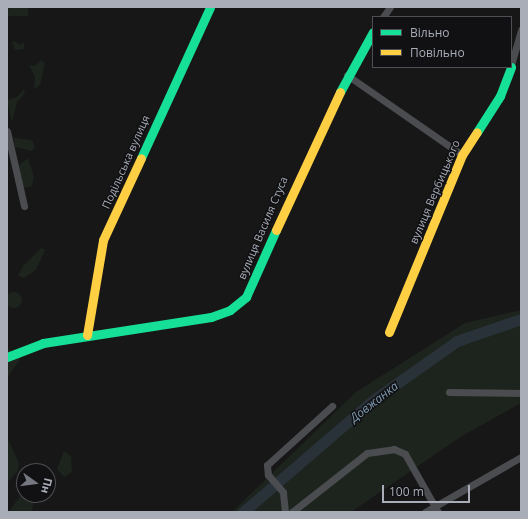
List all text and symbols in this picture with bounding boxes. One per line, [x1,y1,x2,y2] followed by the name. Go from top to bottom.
[372,16,512,68] legend
[410,24,450,41] text: Вільно
[410,44,465,61] text: Повільно
[99,113,153,211] street label: Подільська вулиця
[407,138,463,246] street label: вулиця Вербицького
[235,174,291,282] street label: вулиця Василя Стуса
[347,379,401,425] water label: Довжанка
[16,463,56,503] north arrow
[38,476,56,495] text: Пн
[384,477,472,503] scale bar
[389,483,424,500] text: 100 m

